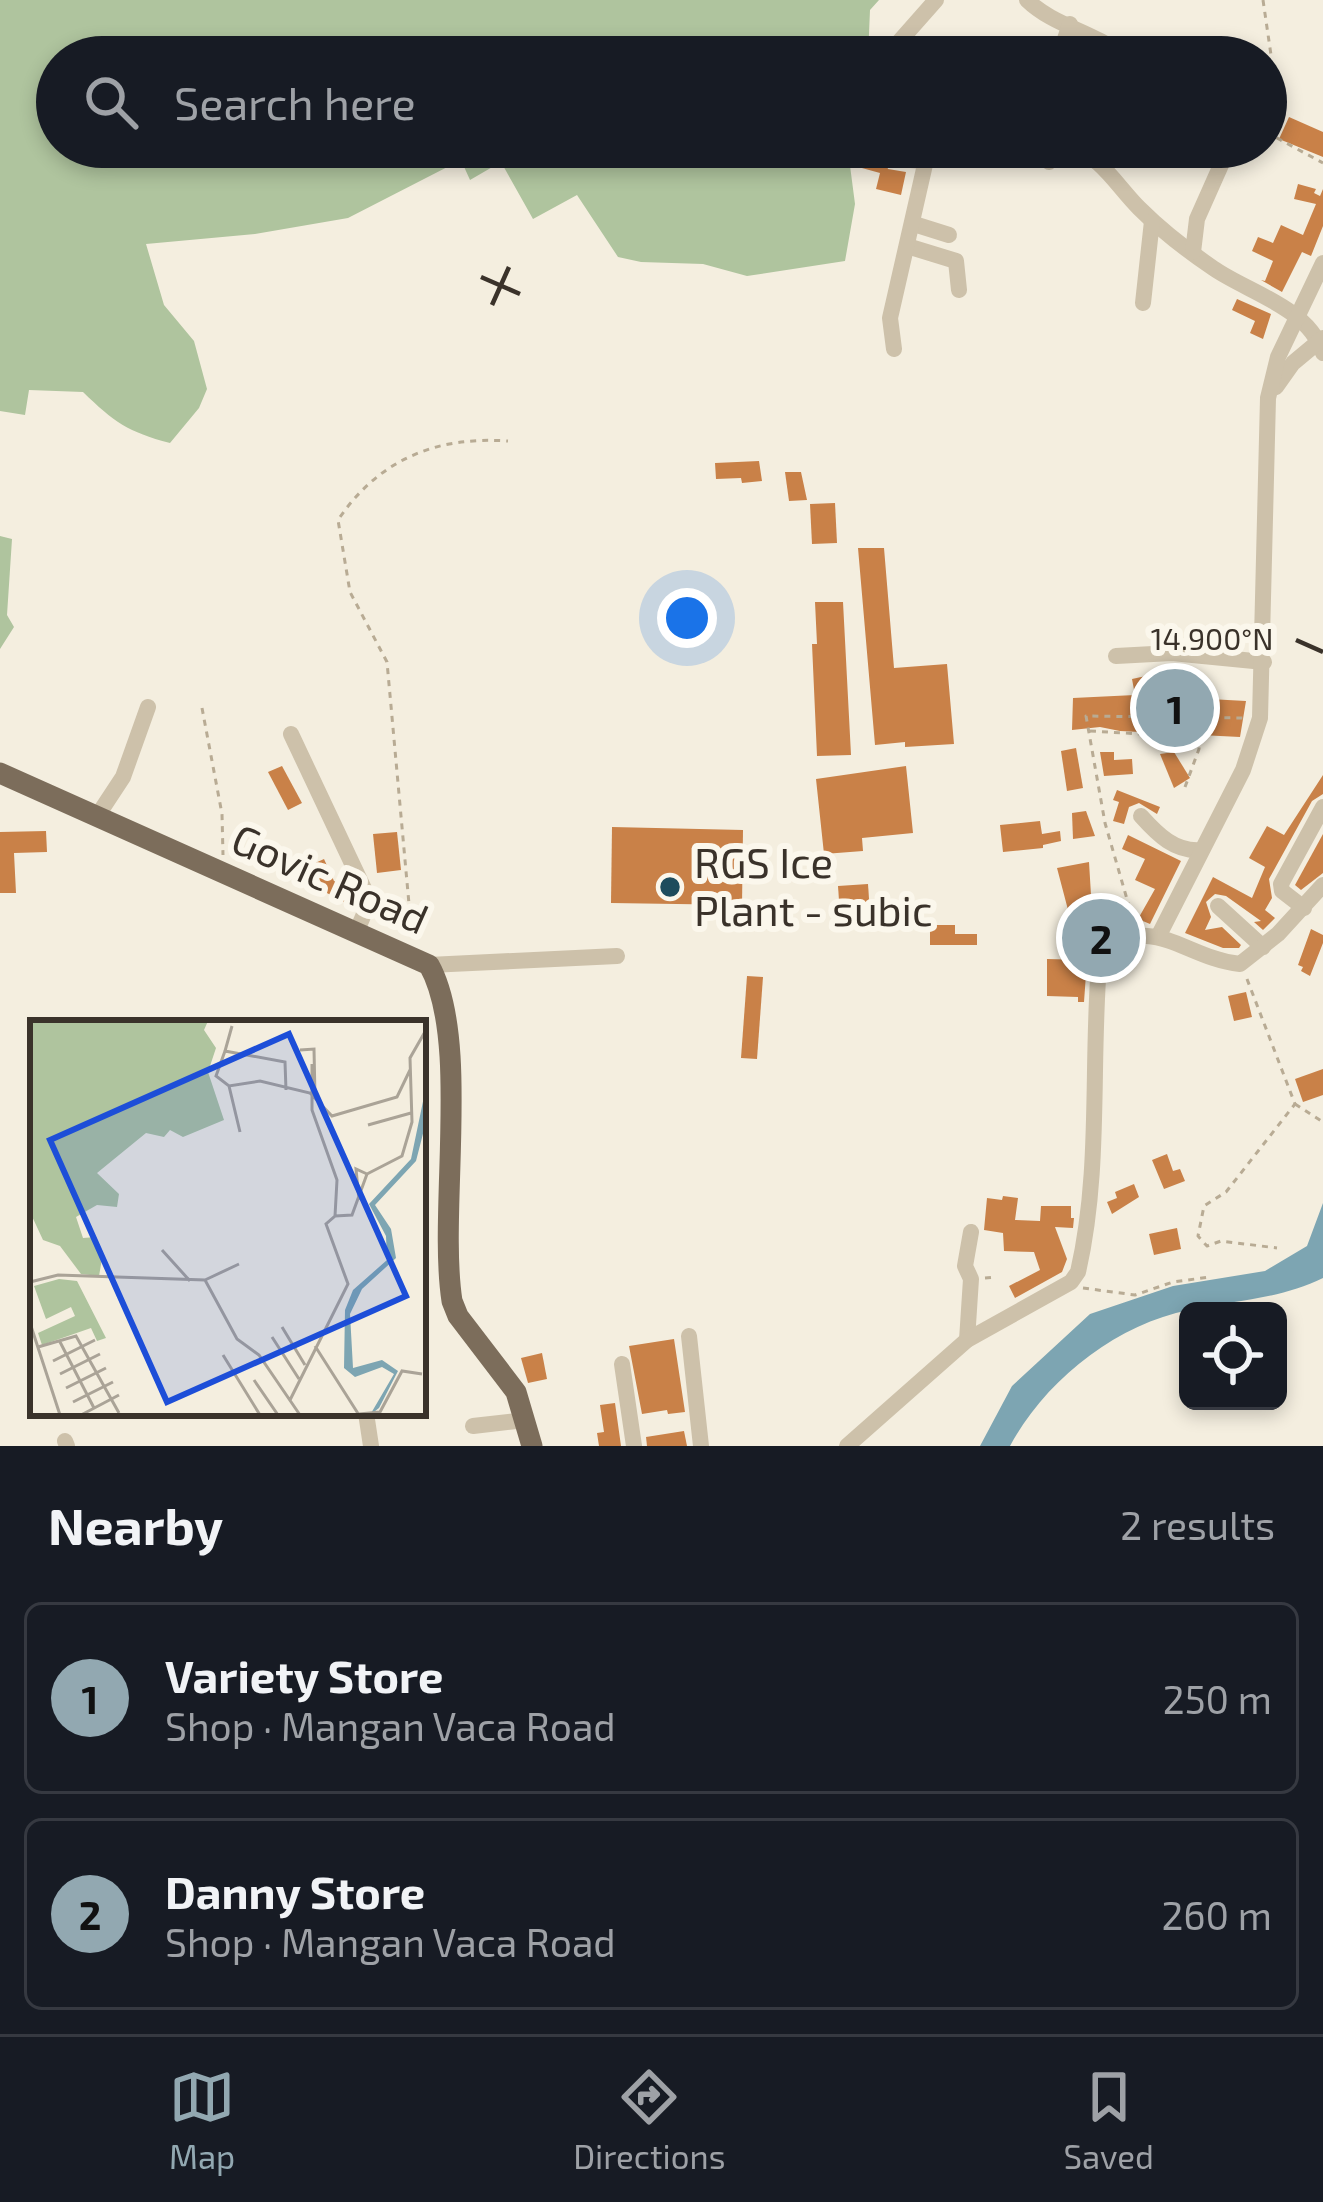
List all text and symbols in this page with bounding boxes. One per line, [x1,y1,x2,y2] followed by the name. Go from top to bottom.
[36,36,1287,168] search box
[78,69,144,135] icon: search
[174,75,416,129] text: Search here
[657,588,717,648] your location
[1151,620,1273,656] text: 14.900°N
[1136,663,1214,753] pin: 1
[225,812,437,943] street label: Govic Road
[694,836,932,934] place label: RGS Ice Plant - subic
[657,874,683,900] marker: RGS Ice Plant - subic
[1062,893,1140,983] pin: 2
[30,1020,426,1416] inset map
[1179,1302,1287,1410] map controls
[1179,1302,1287,1410] button: locate
[48,1494,223,1555] text: Nearby
[1120,1501,1275,1548] text: 2 results
[165,1648,443,1702] text: Variety Store
[82,1675,98,1722] text: 1
[1163,1675,1272,1722] text: 250 m
[165,1702,616,1749] text: Shop · Mangan Vaca Road
[165,1864,425,1918] text: Danny Store
[79,1891,101,1938] text: 2
[1161,1891,1272,1938] text: 260 m
[165,1918,616,1965] text: Shop · Mangan Vaca Road
[169,2064,235,2176] tab: Map
[573,2064,725,2176] tab: Directions
[1063,2064,1154,2176] tab: Saved

